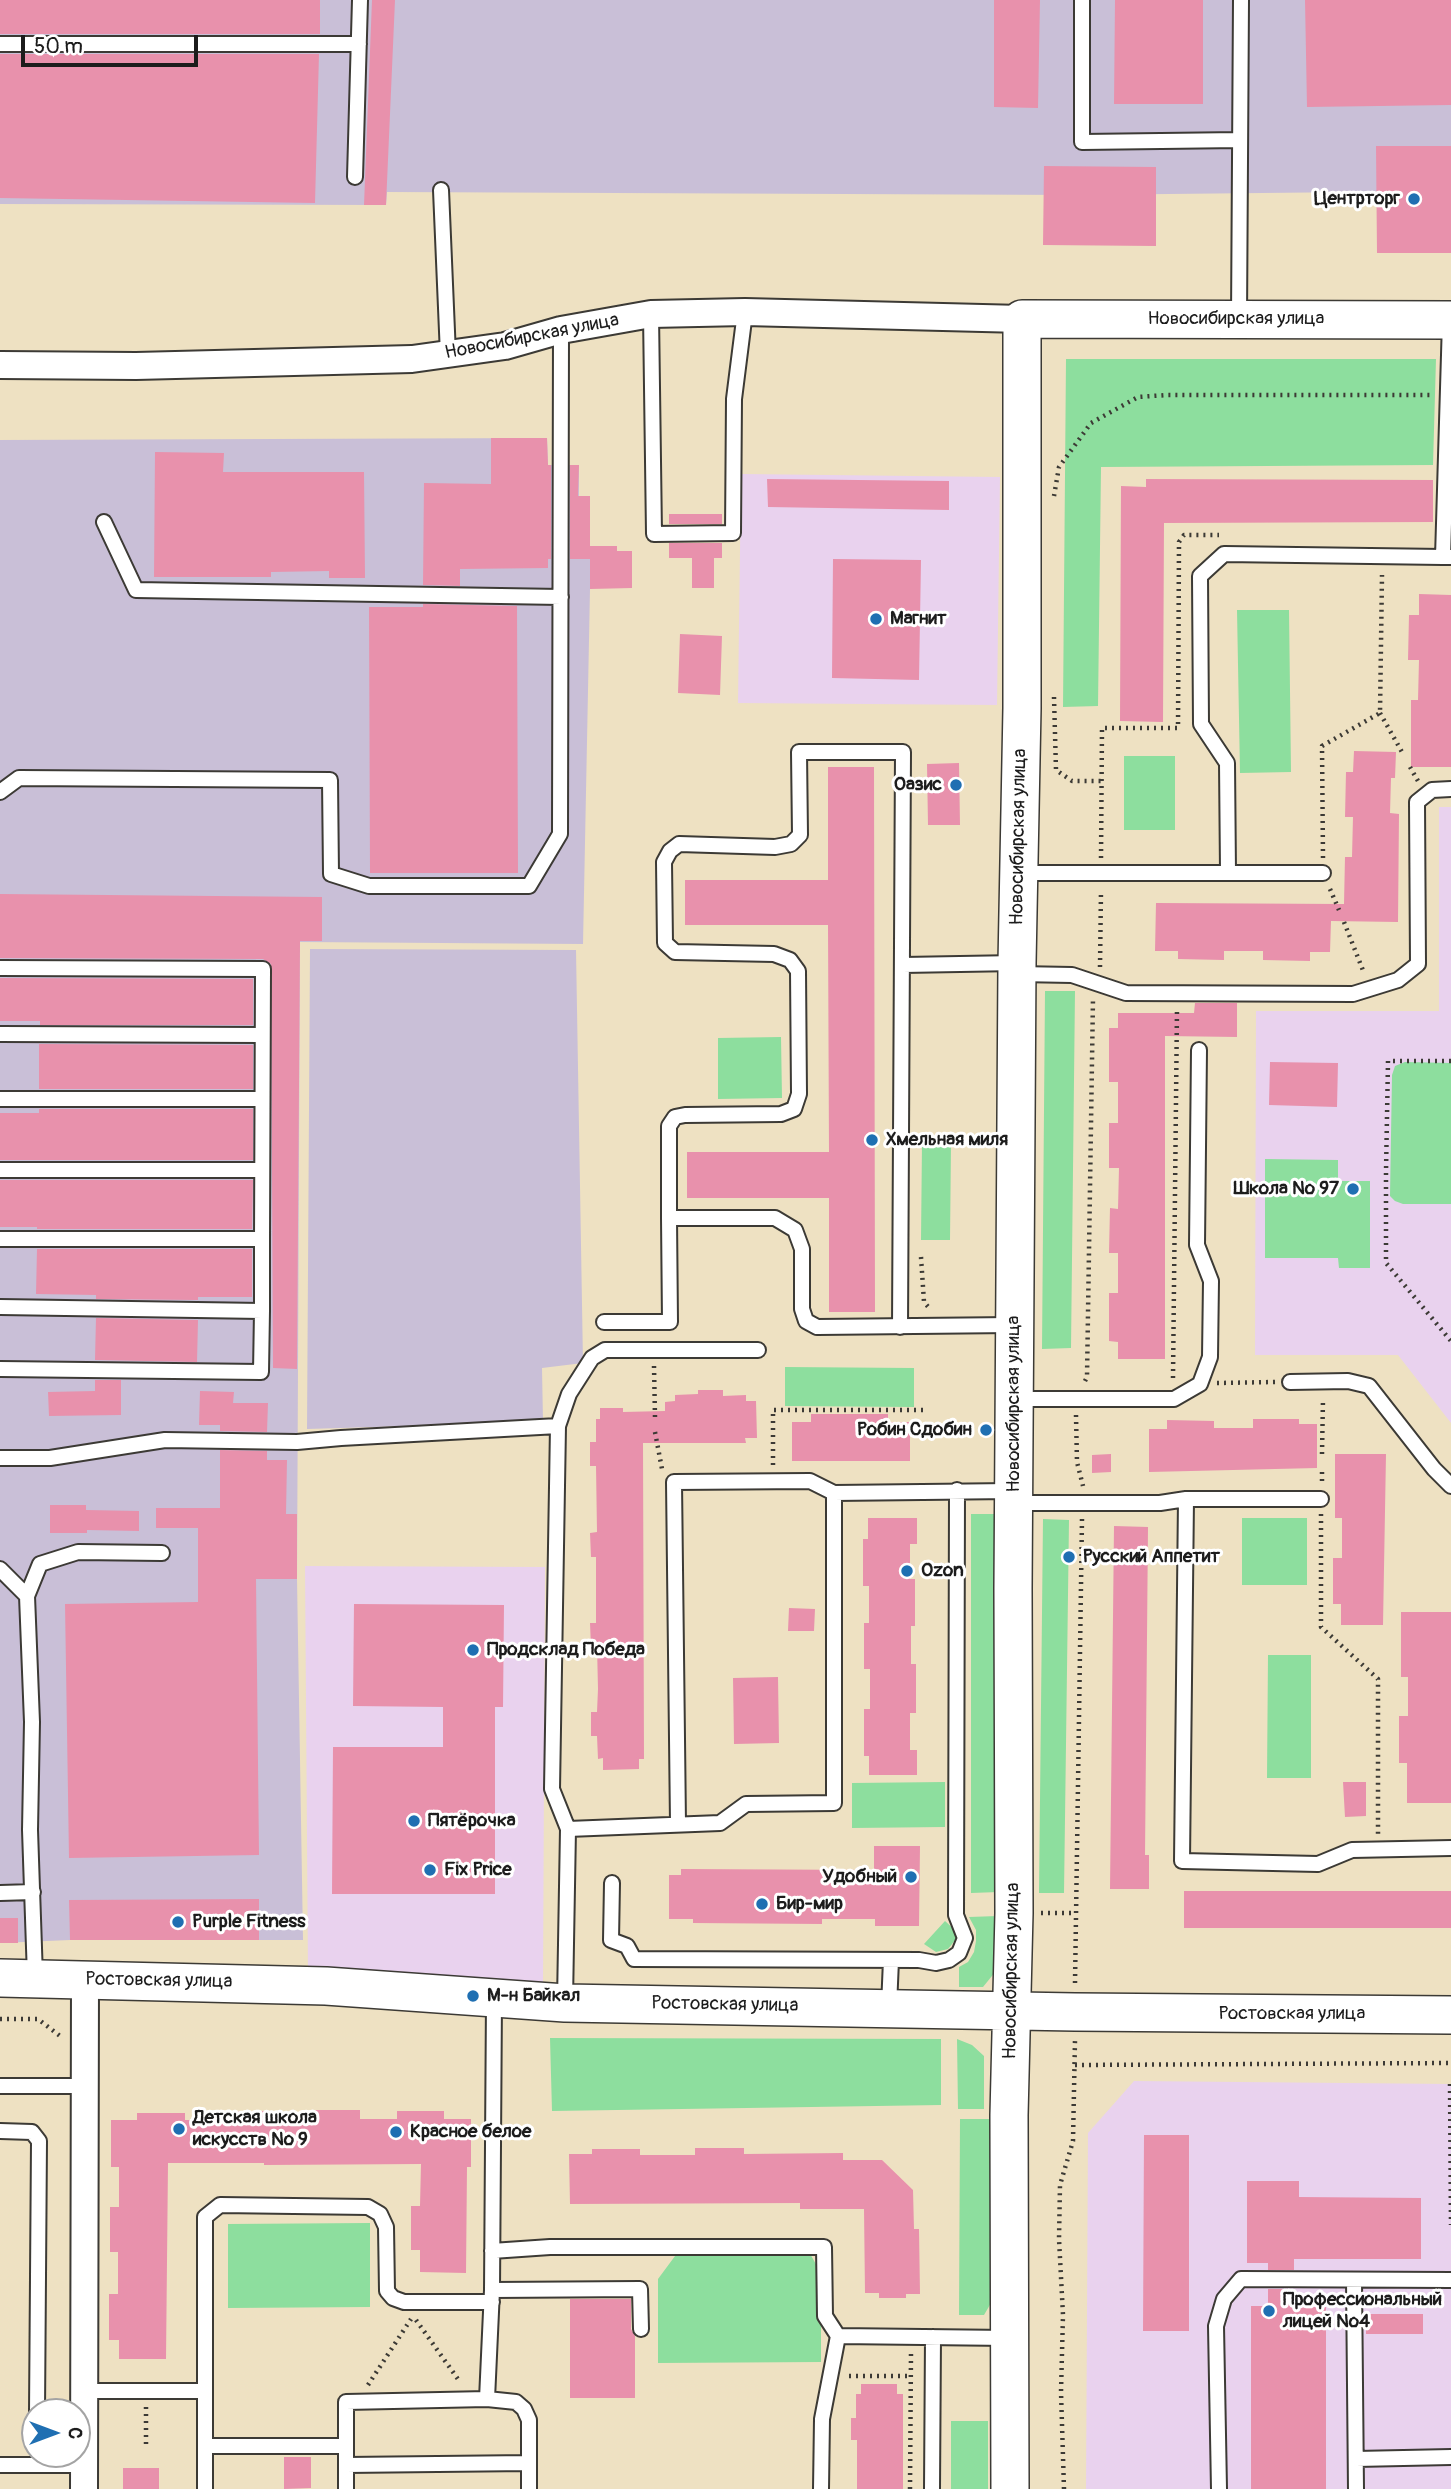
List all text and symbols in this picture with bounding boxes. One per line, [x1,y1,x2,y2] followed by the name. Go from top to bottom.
[24,21,201,65] scale bar
[34,33,83,60] text: 50 m
[1314,188,1400,210] place label: Центрторг
[1406,191,1422,207] marker: Центрторг
[1148,308,1324,330] street label: Новосибирская улица
[443,309,621,365] street label: Новосибирская улица
[890,608,946,630] place label: Магнит
[868,611,884,627] marker: Магнит
[1006,748,1032,926] street label: Новосибирская улица
[894,774,942,796] place label: Оазис
[948,777,964,793] marker: Оазис
[886,1129,1008,1151] place label: Хмельная миля
[864,1132,880,1148] marker: Хмельная миля
[1233,1178,1339,1200] place label: Школа № 97
[1345,1181,1361,1197] marker: Школа № 97
[1003,1316,1025,1492] street label: Новосибирская улица
[857,1419,972,1441] place label: Робин Сдобин
[978,1422,994,1438] marker: Робин Сдобин
[1083,1546,1220,1568] place label: Русский Аппетит
[1061,1549,1077,1565] marker: Русский Аппетит
[921,1560,964,1582] place label: Ozon
[899,1563,915,1579] marker: Ozon
[487,1639,645,1661] place label: Продсклад Победа
[465,1642,481,1658] marker: Продсклад Победа
[428,1810,516,1832] place label: Пятёрочка
[406,1813,422,1829] marker: Пятёрочка
[444,1859,512,1881] place label: Fix Price
[422,1862,438,1878] marker: Fix Price
[822,1866,897,1888] place label: Удобный
[903,1869,919,1885] marker: Удобный
[999,1882,1025,2060] street label: Новосибирская улица
[776,1893,843,1915] place label: Бир-мир
[754,1896,770,1912] marker: Бир-мир
[192,1911,305,1933] place label: Purple Fitness
[170,1914,186,1930] marker: Purple Fitness
[85,1968,233,1994] street label: Ростовская улица
[487,1985,580,2007] place label: М-н Байкал
[465,1988,481,2004] marker: М-н Байкал
[651,1992,799,2018] street label: Ростовская улица
[1219,2003,1365,2025] street label: Ростовская улица
[193,2107,317,2151] place label: Детская школа искусств № 9
[171,2121,187,2137] marker: Детская школа искусств № 9
[410,2121,531,2143] place label: Красное белое
[388,2124,404,2140] marker: Красное белое
[1283,2289,1442,2333] place label: Профессиональный лицей №4
[1261,2303,1277,2319] marker: Профессиональный лицей №4
[21,2398,91,2468] north arrow
[63,2427,87,2439] text: С

